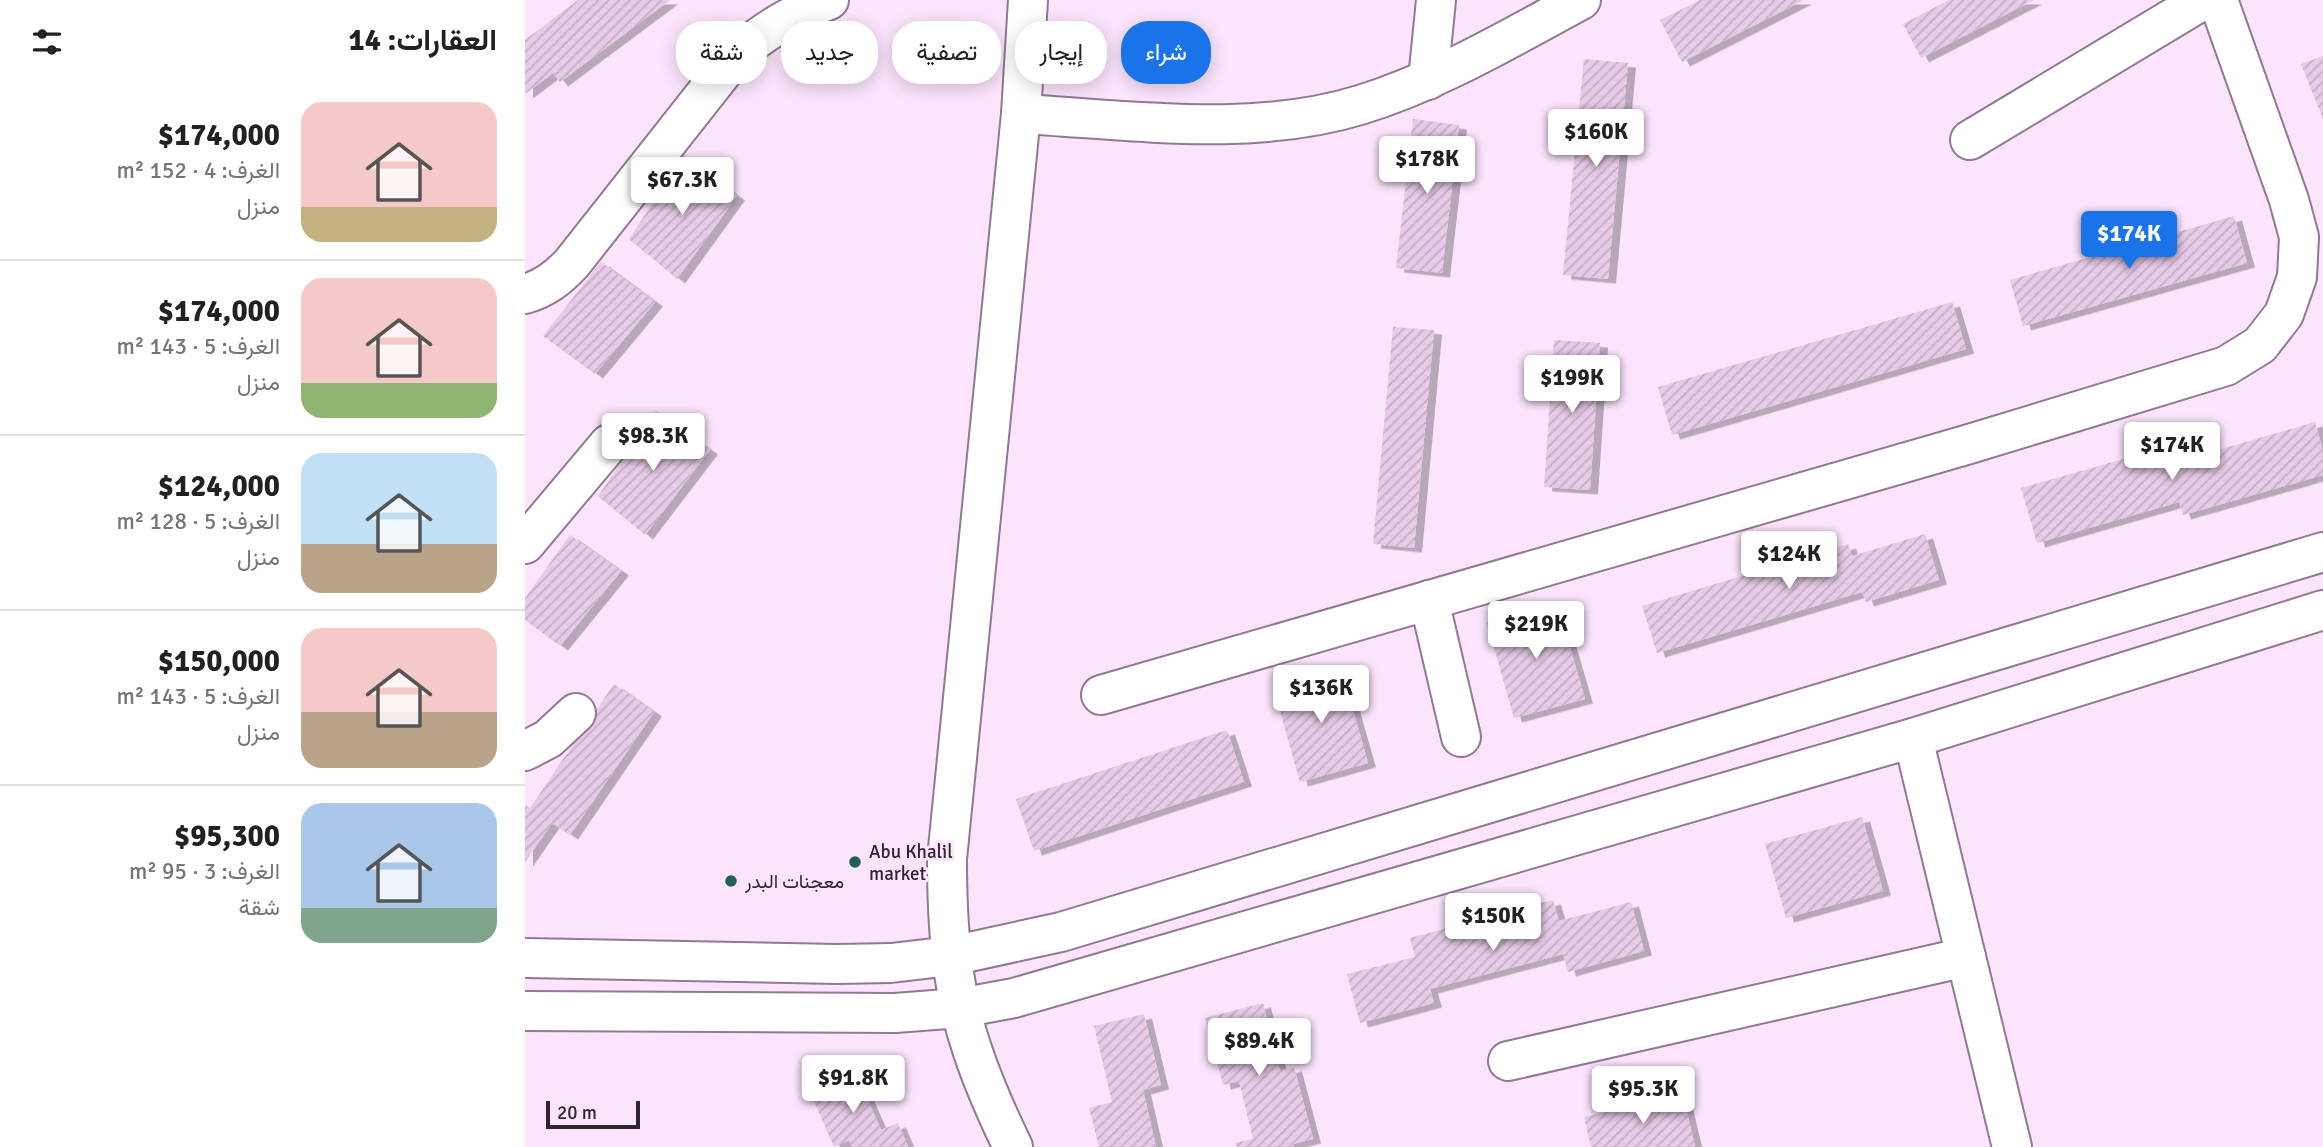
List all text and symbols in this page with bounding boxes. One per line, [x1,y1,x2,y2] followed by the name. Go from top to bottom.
[676,21,767,84] chip: شقة
[781,21,878,84] chip: جديد
[892,21,1001,84] chip: تصفية
[1015,21,1107,84] chip: إيجار
[1121,21,1211,84] chip: شراء
[349,22,497,59] text: العقارات: 14
[28,23,66,61] icon: filters
[1547,110,1645,169] pin: $160K
[158,117,280,154] text: $174,000
[1564,117,1628,146] text: $160K
[357,130,441,214] icon: home
[1378,136,1476,196] pin: $178K
[1395,144,1459,173] text: $178K
[117,156,280,185] text: الغرف: 4 · 152 m²
[625,158,739,217] pin: $67.3K
[647,165,717,194] text: $67.3K
[237,192,280,221] text: منزل
[2080,212,2178,271] pin: $174K
[2097,219,2161,248] text: $174K
[158,293,280,330] text: $174,000
[357,306,441,390] icon: home
[117,332,280,361] text: الغرف: 5 · 143 m²
[1523,356,1621,415] pin: $199K
[1540,363,1604,392] text: $199K
[237,368,280,397] text: منزل
[596,414,710,473] pin: $98.3K
[618,421,688,450] text: $98.3K
[2123,422,2221,482] pin: $174K
[2140,430,2204,459] text: $174K
[158,468,280,505] text: $124,000
[357,481,441,565] icon: home
[117,507,280,536] text: الغرف: 5 · 128 m²
[1740,532,1838,591] pin: $124K
[1757,539,1821,568] text: $124K
[237,543,280,572] text: منزل
[1487,602,1585,661] pin: $219K
[1504,609,1568,638] text: $219K
[158,643,280,680] text: $150,000
[357,656,441,740] icon: home
[1272,666,1370,725] pin: $136K
[1289,673,1353,702] text: $136K
[117,682,280,711] text: الغرف: 5 · 143 m²
[237,718,280,747] text: منزل
[174,818,280,855] text: $95,300
[357,831,441,915] icon: home
[869,840,953,886] place label: Abu Khalil market
[847,854,863,870] marker: Abu Khalil market
[129,857,280,886] text: الغرف: 3 · 95 m²
[744,870,844,894] place label: معجنات البدر
[723,873,739,889] marker: معجنات البدر
[238,893,280,922] text: شقة
[1444,894,1542,953] pin: $150K
[1461,901,1525,930] text: $150K
[1202,1018,1316,1078] pin: $89.4K
[1224,1026,1294,1055] text: $89.4K
[796,1056,910,1115] pin: $91.8K
[818,1063,888,1092] text: $91.8K
[1586,1066,1700,1126] pin: $95.3K
[1608,1074,1678,1103] text: $95.3K
[546,1098,641,1130] scale bar
[557,1101,597,1125] text: 20 m

